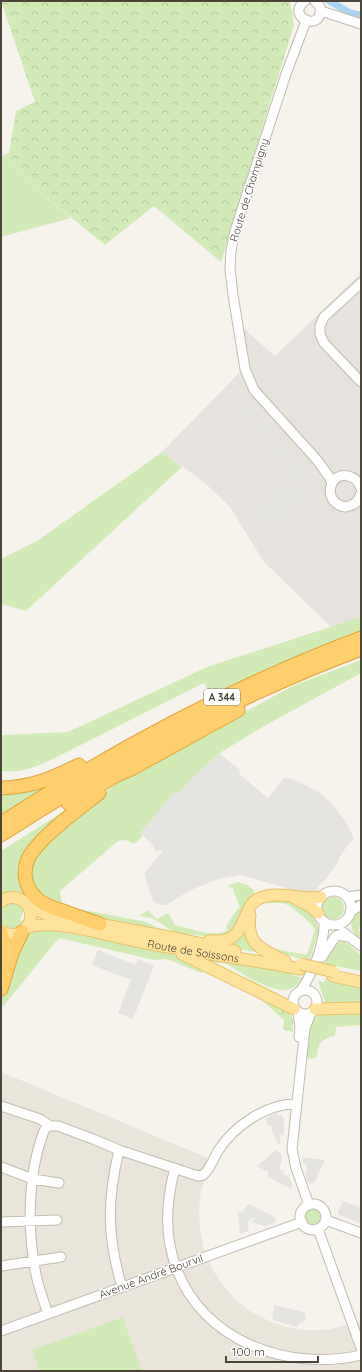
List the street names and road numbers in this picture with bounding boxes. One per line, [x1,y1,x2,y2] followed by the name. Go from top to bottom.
[227,137,271,243] street label: Route de Champigny
[204,689,240,705] road number: A 344
[146,936,240,965] street label: Route de Soissons
[97,1251,205,1301] street label: Avenue André Bourvil

